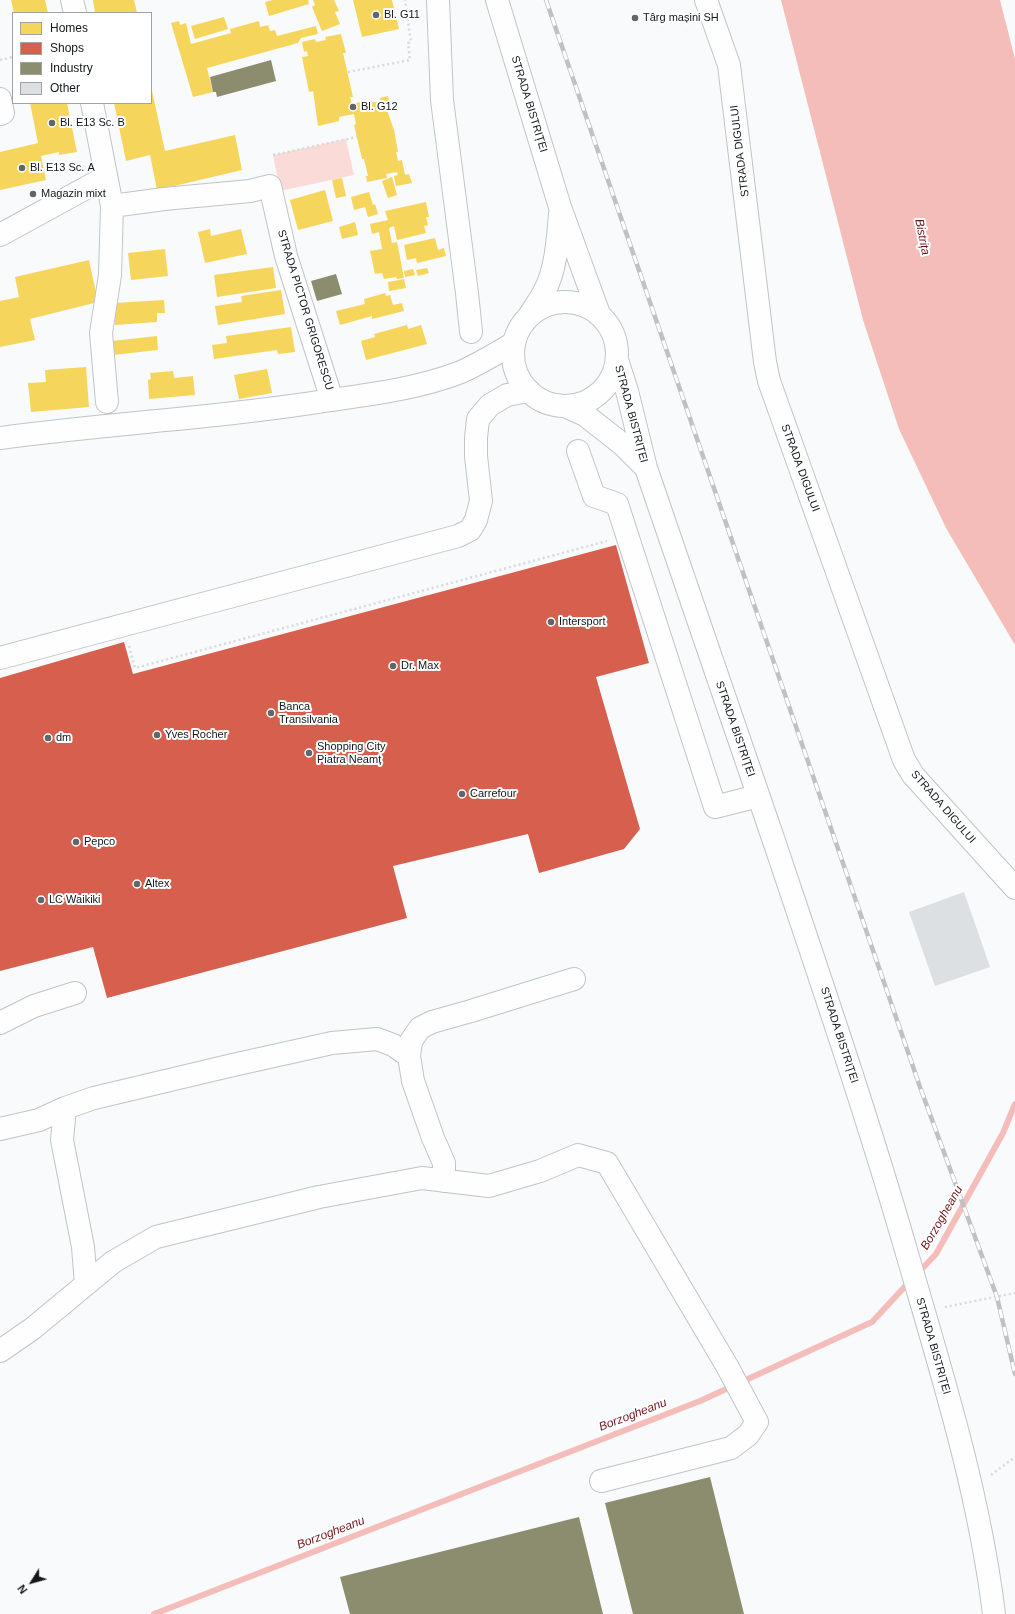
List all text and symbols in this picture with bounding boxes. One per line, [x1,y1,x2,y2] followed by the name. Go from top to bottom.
[384,8,420,22] place label: Bl. G11
[371,10,381,20] marker: Bl. G11
[643,11,719,25] place label: Târg mașini SH
[12,12,152,104] legend
[630,13,640,23] marker: Târg mașini SH
[50,21,88,35] text: Homes
[50,41,84,55] text: Shops
[508,54,550,154] street label: STRADA BISTRIȚEI
[50,61,93,75] text: Industry
[50,81,80,95] text: Other
[361,100,398,114] place label: Bl. G12
[348,102,358,112] marker: Bl. G12
[728,104,752,198] street label: STRADA DIGULUI
[60,116,125,130] place label: Bl. E13 Sc. B
[47,118,57,128] marker: Bl. E13 Sc. B
[30,161,95,175] place label: Bl. E13 Sc. A
[17,163,27,173] marker: Bl. E13 Sc. A
[41,187,106,201] place label: Magazin mixt
[28,189,38,199] marker: Magazin mixt
[911,218,933,256] water label: Bistrița
[274,228,336,392] street label: STRADA PICTOR GRIGORESCU
[612,364,650,464] street label: STRADA BISTRIȚEI
[778,422,822,514] street label: STRADA DIGULUI
[559,615,605,629] place label: Intersport
[546,617,556,627] marker: Intersport
[401,659,439,673] place label: Dr. Max
[388,661,398,671] marker: Dr. Max
[712,679,758,779] street label: STRADA BISTRIȚEI
[279,700,338,726] place label: Banca Transilvania
[266,708,276,718] marker: Banca Transilvania
[165,728,227,742] place label: Yves Rocher
[152,730,162,740] marker: Yves Rocher
[56,731,71,745] place label: dm
[43,733,53,743] marker: dm
[317,740,385,766] place label: Shopping City Piatra Neamț
[304,748,314,758] marker: Shopping City Piatra Neamț
[908,768,978,846] street label: STRADA DIGULUI
[470,787,516,801] place label: Carrefour
[457,789,467,799] marker: Carrefour
[84,835,115,849] place label: Pepco
[71,837,81,847] marker: Pepco
[145,877,169,891] place label: Altex
[132,879,142,889] marker: Altex
[49,893,101,907] place label: LC Waikiki
[36,895,46,905] marker: LC Waikiki
[817,985,861,1085] street label: STRADA BISTRIȚEI
[918,1183,966,1253] water label: Borzogheanu
[913,1296,953,1396] street label: STRADA BISTRIȚEI
[597,1395,669,1435] water label: Borzogheanu
[295,1513,367,1553] water label: Borzogheanu
[12,1562,52,1602] north arrow
[15,1582,30,1596] text: N

